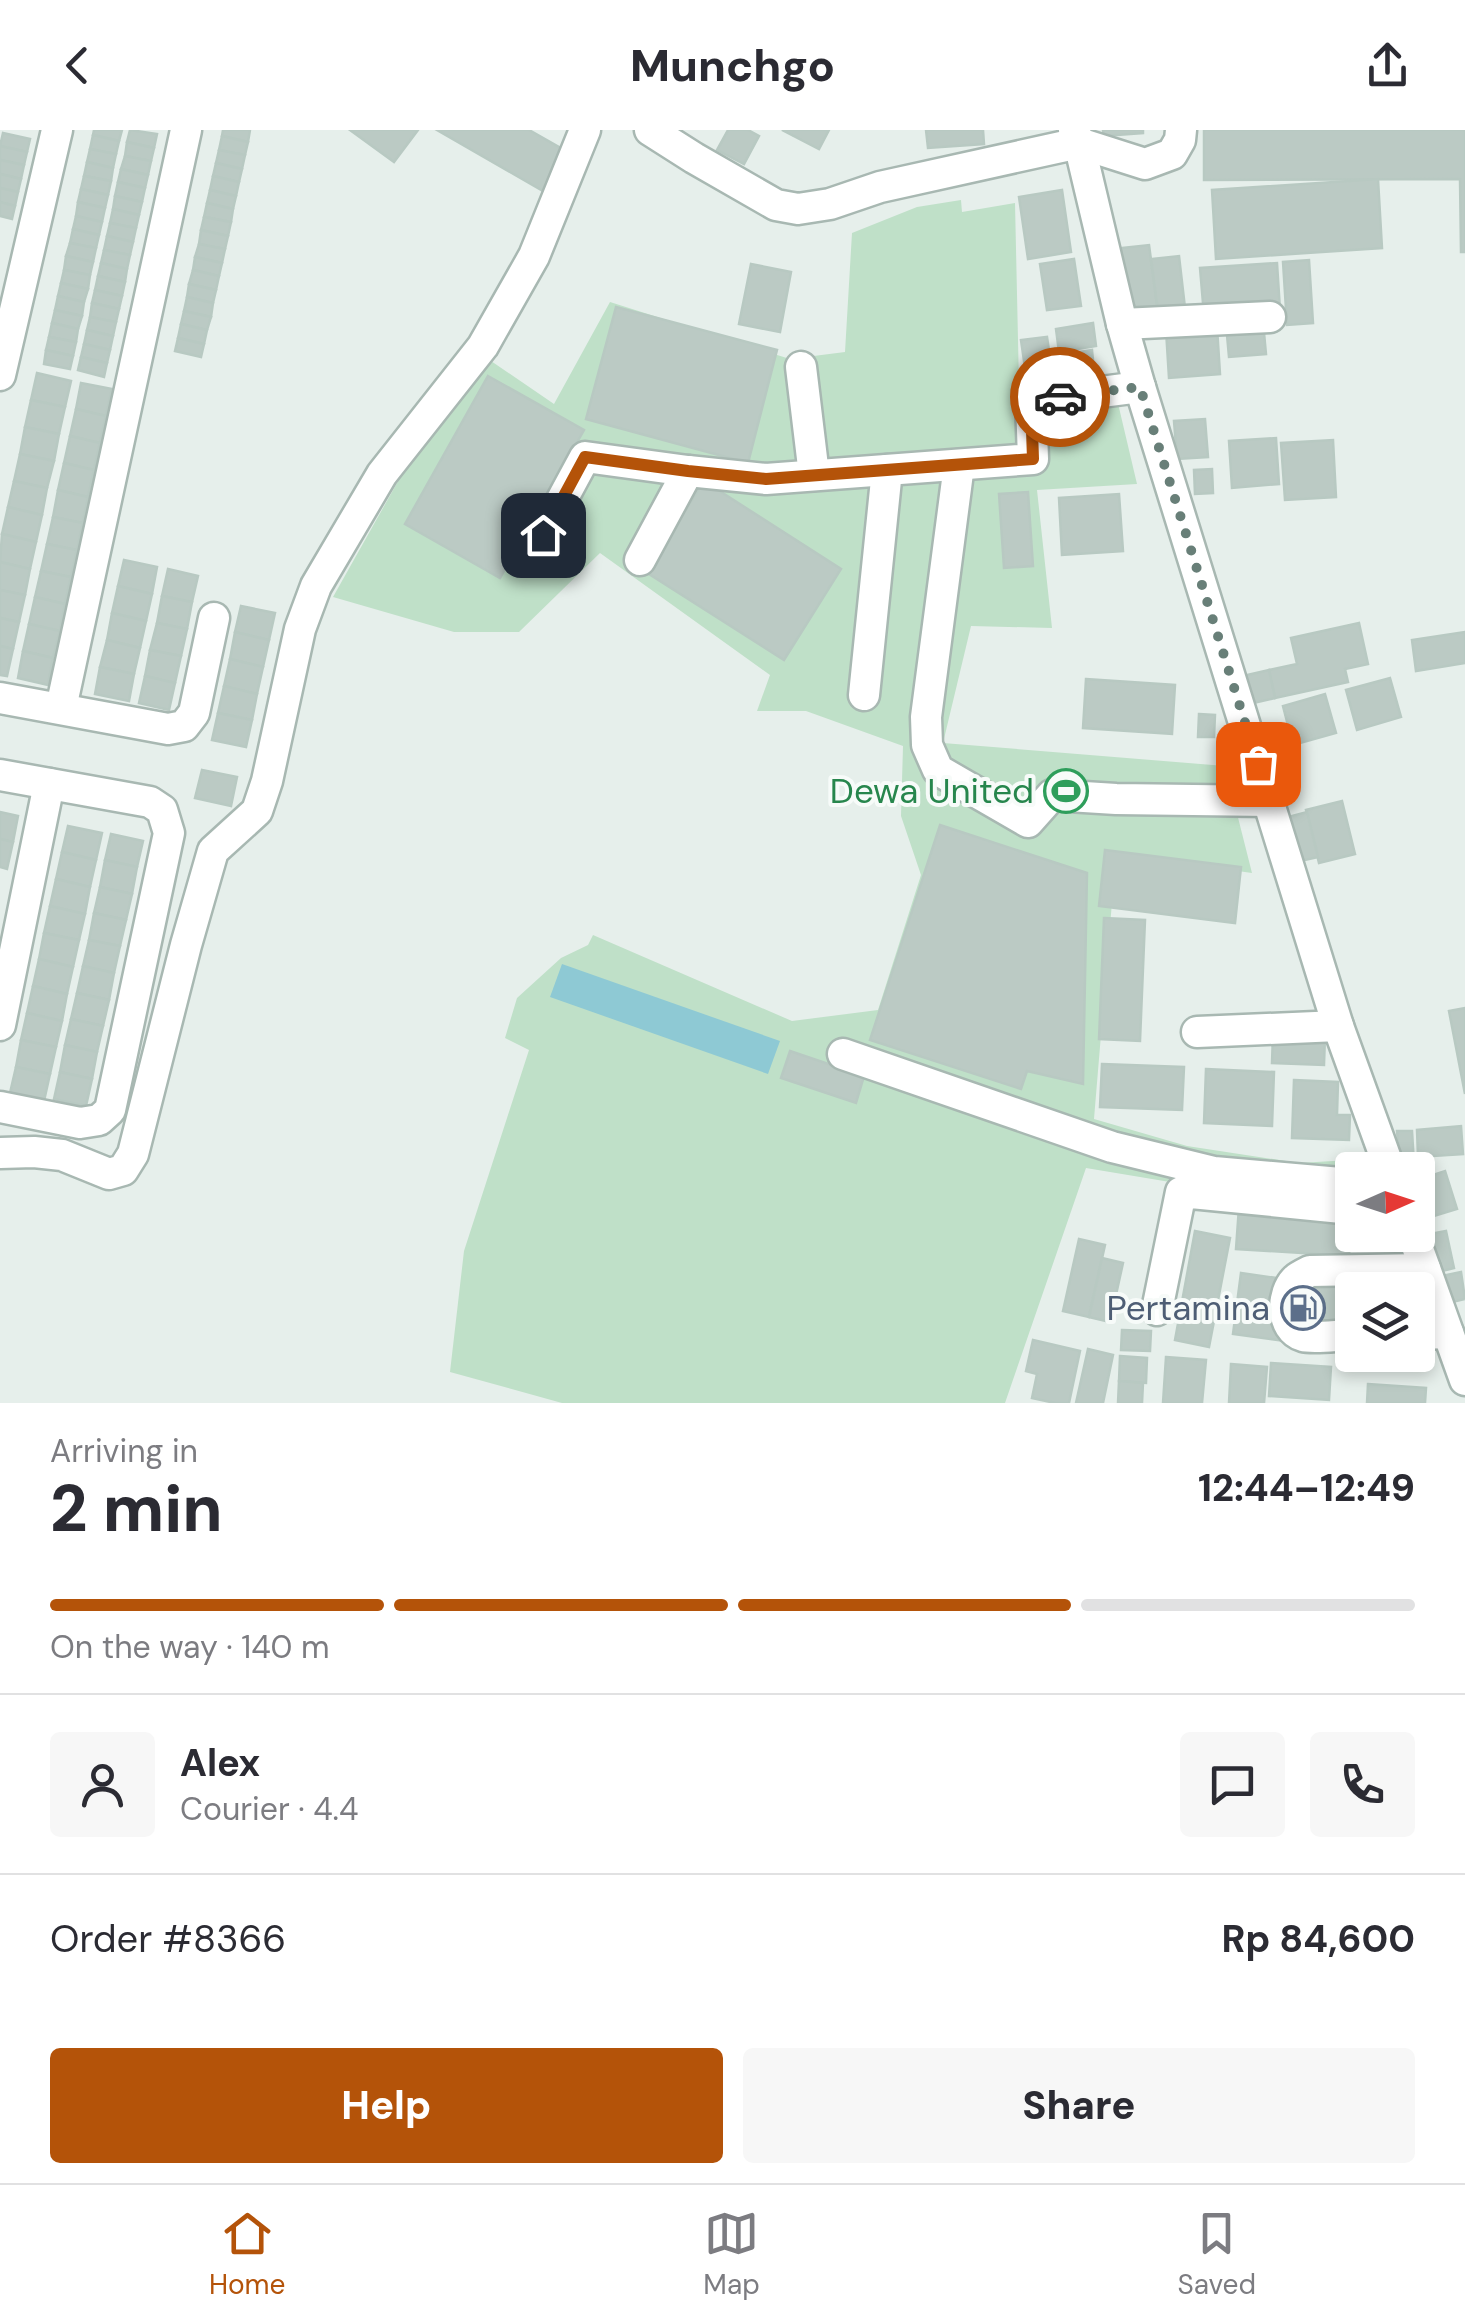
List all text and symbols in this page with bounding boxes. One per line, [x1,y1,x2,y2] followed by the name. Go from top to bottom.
[630,36,835,95] text: Munchgo
[50,38,105,93] icon: back
[1360,38,1415,93] icon: share
[1010,347,1110,447] courier
[1033,370,1088,425] icon: car
[501,493,586,578] pin
[516,508,571,563] icon: home
[1216,722,1301,807] pin
[1231,737,1286,792] icon: bag
[830,768,1034,814] place label: Dewa United
[1043,768,1089,814] sports icon: Dewa United
[1335,1152,1435,1252] north arrow
[1335,1152,1435,1372] map controls
[1335,1272,1435,1372] button: layers
[1106,1285,1270,1331] place label: Pertamina
[1280,1285,1326,1331] fuel station icon: Pertamina
[50,1430,198,1472] text: Arriving in
[1198,1463,1415,1513] text: 12:44–12:49
[50,1467,223,1551] text: 2 min
[50,1626,330,1668] text: On the way · 140 m
[50,1732,155,1837] button: person
[1180,1732,1285,1837] button: chat
[1310,1732,1415,1837] button: phone
[180,1738,260,1788] text: Alex
[180,1788,358,1830] text: Courier · 4.4
[50,1914,286,1964] text: Order #8366
[1222,1914,1415,1964] text: Rp 84,600
[50,2048,723,2163] button: Help
[743,2048,1415,2163] button: Share
[209,2206,285,2303] tab: Home
[703,2206,760,2303] tab: Map
[1178,2206,1256,2303] tab: Saved

